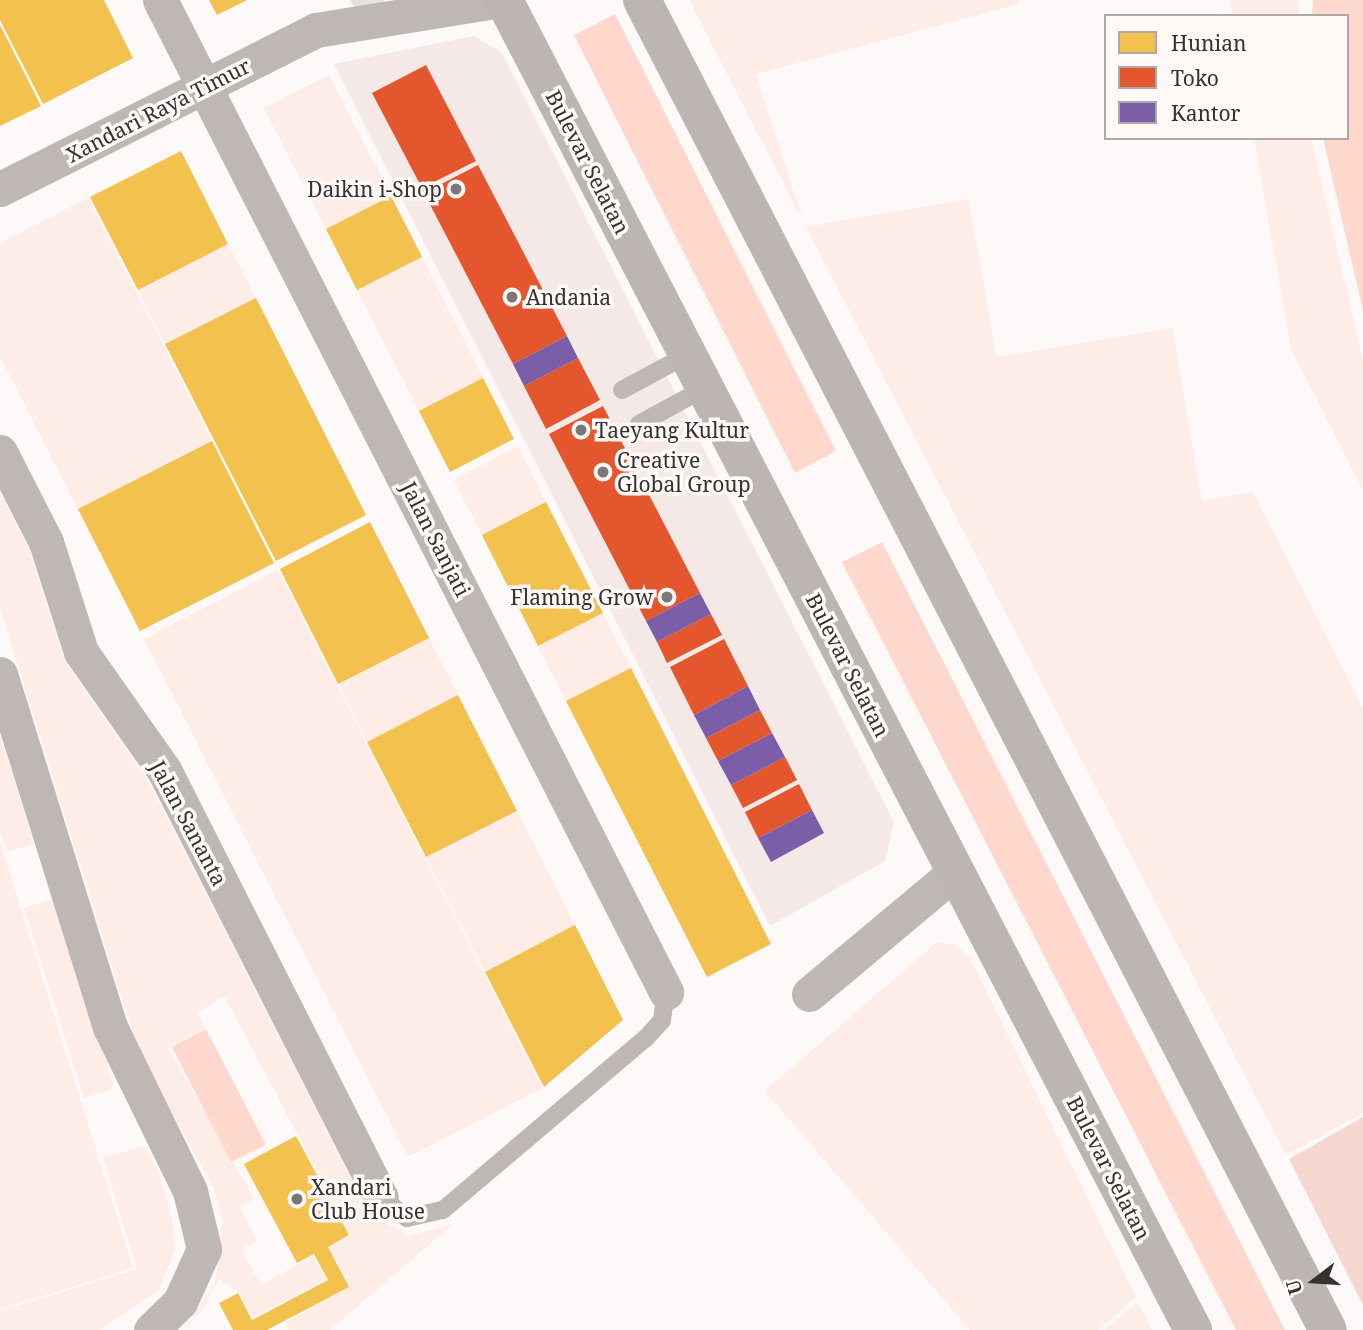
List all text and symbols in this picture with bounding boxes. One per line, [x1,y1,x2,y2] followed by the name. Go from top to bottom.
[1104,14,1349,140] legend
[1171,29,1247,57] text: Hunian
[62,53,254,167] street label: Xandari Raya Timur
[1171,64,1219,92] text: Toko
[541,86,635,238] street label: Bulevar Selatan
[1171,99,1240,127] text: Kantor
[307,176,442,202] place label: Daikin i-Shop
[448,181,464,197] marker: Daikin i-Shop
[526,284,611,310] place label: Andania
[504,289,520,305] marker: Andania
[595,417,749,443] place label: Taeyang Kultur
[573,422,589,438] marker: Taeyang Kultur
[617,447,751,497] place label: Creative Global Group
[595,464,611,480] marker: Creative Global Group
[396,477,476,601] street label: Jalan Sanjati
[510,584,653,610] place label: Flaming Grow
[659,589,675,605] marker: Flaming Grow
[801,589,895,741] street label: Bulevar Selatan
[145,756,233,890] street label: Jalan Sananta
[1062,1092,1156,1244] street label: Bulevar Selatan
[311,1174,425,1224] place label: Xandari Club House
[289,1191,305,1207] marker: Xandari Club House
[1279,1246,1349,1316] north arrow
[1279,1277,1308,1298] text: U

